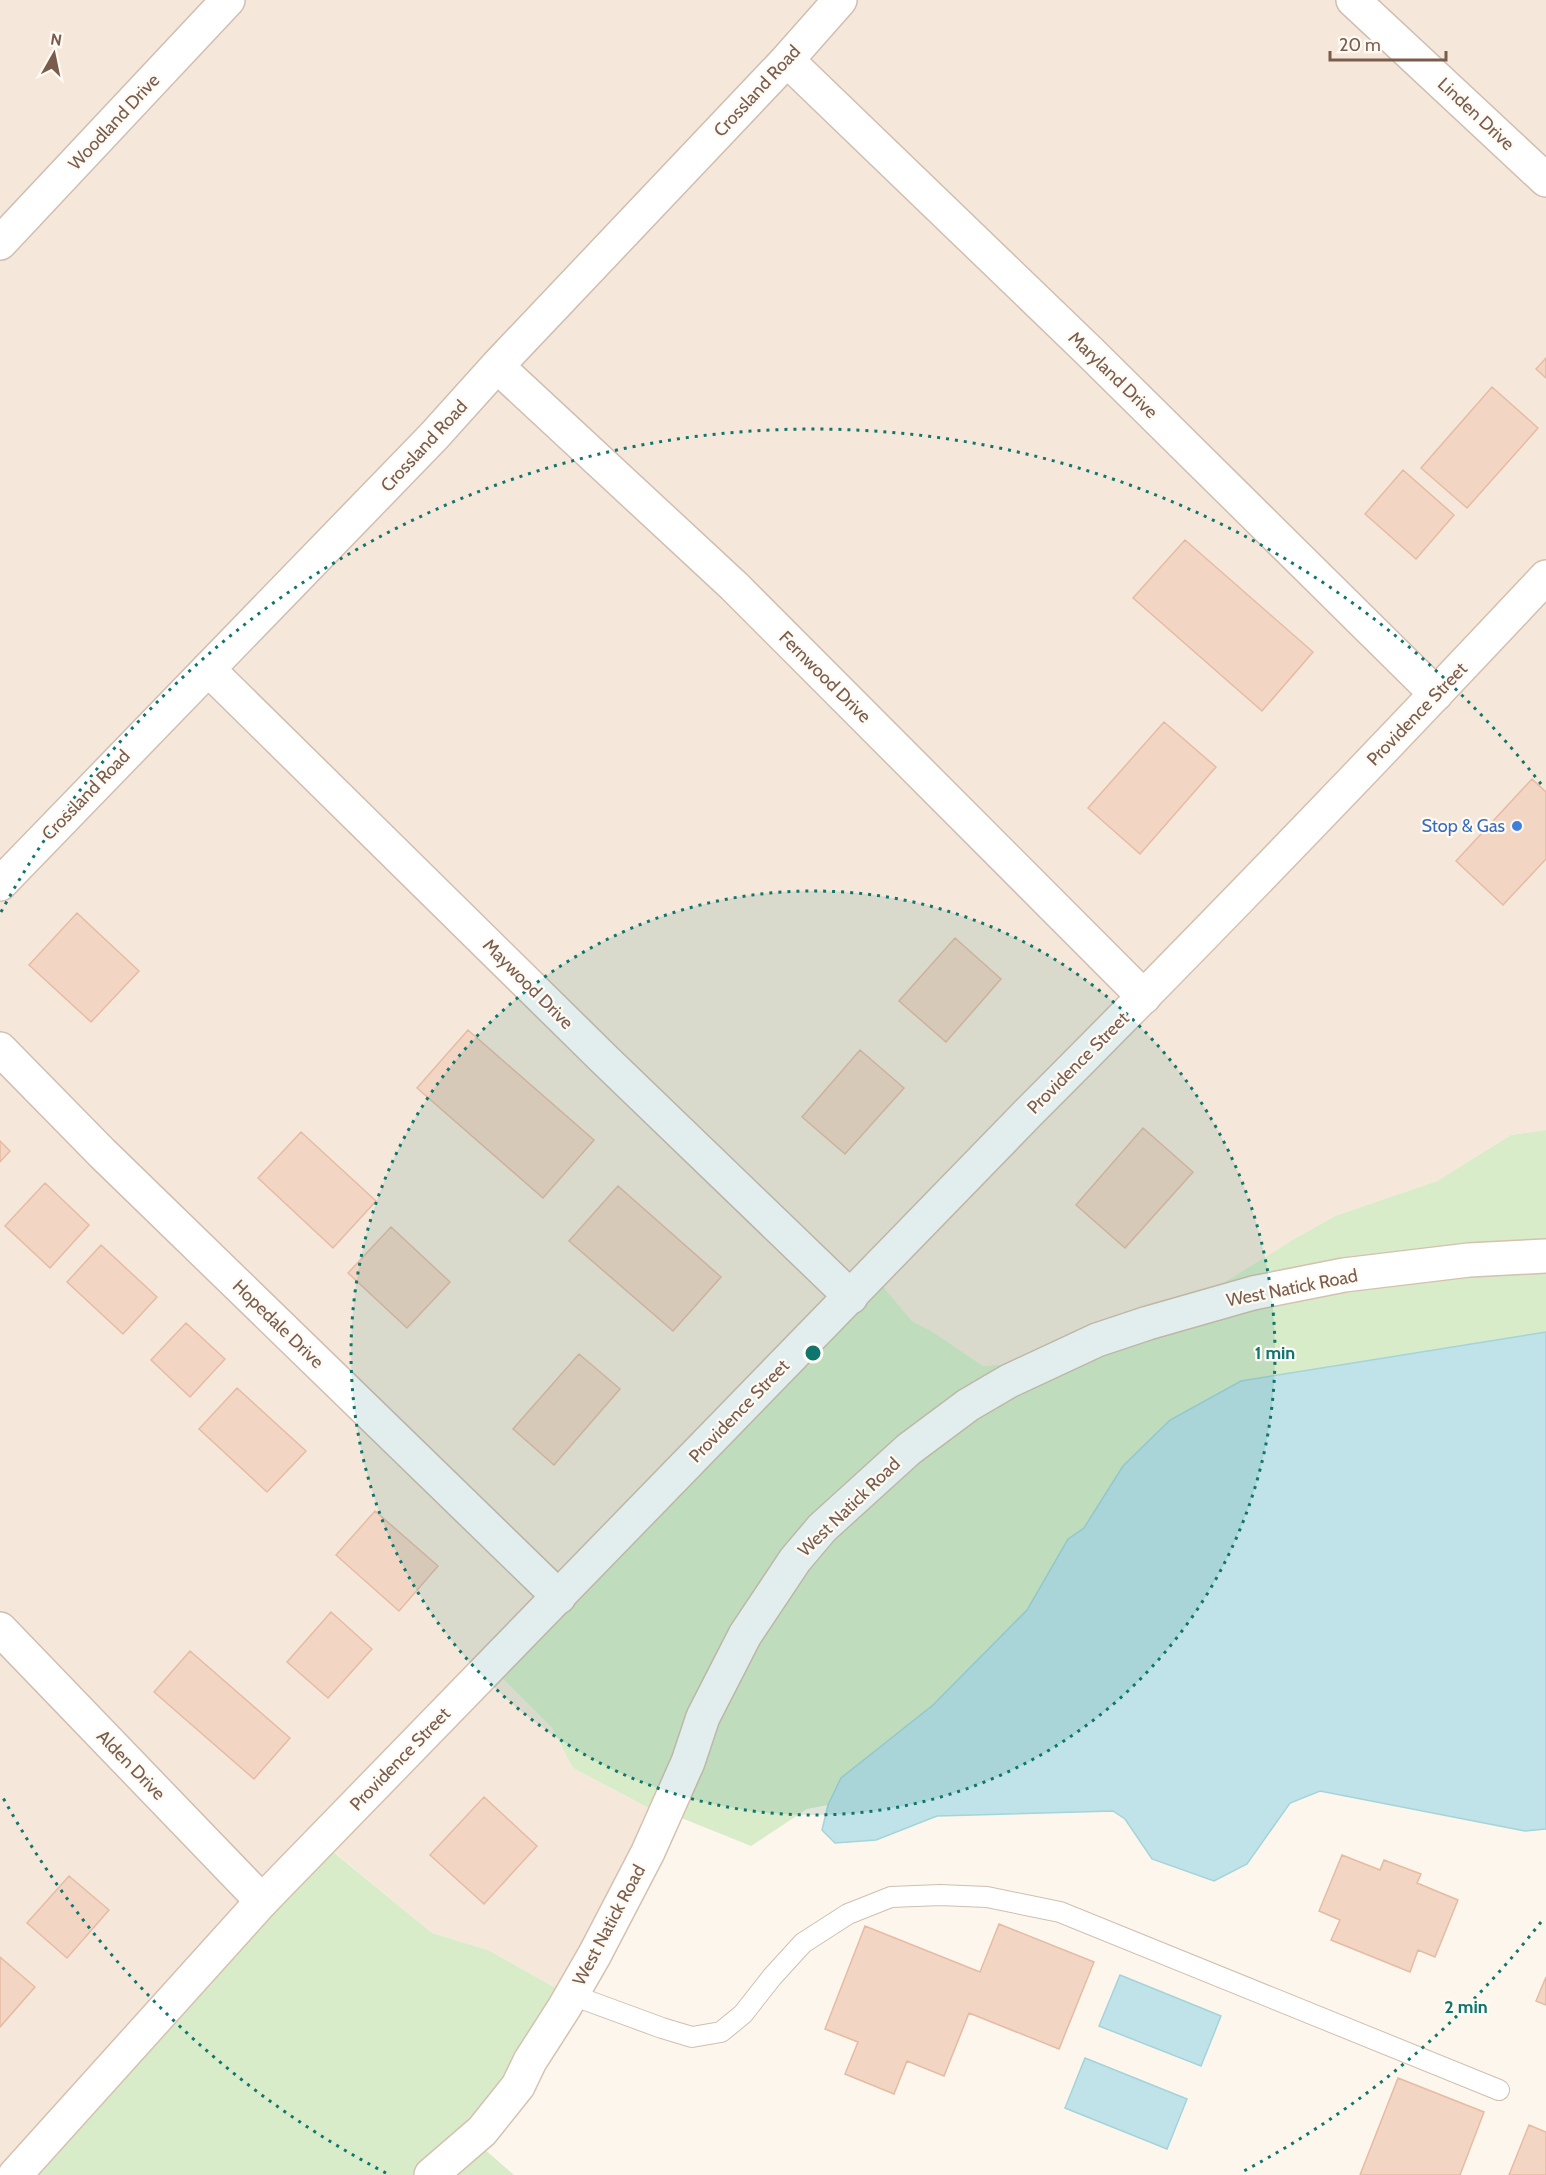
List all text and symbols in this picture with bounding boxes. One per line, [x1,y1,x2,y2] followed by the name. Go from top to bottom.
[24,24,84,84] north arrow
[1330,24,1446,62] scale bar
[49,29,63,50] text: N
[1339,34,1381,56] text: 20 m
[709,41,805,141] street label: Crossland Road
[64,69,164,175] street label: Woodland Drive
[1433,73,1519,155] street label: Linden Drive
[1064,327,1162,423] street label: Maryland Drive
[376,396,472,496] street label: Crossland Road
[775,627,875,727] street label: Fernwood Drive
[1362,658,1472,770] street label: Providence Street
[37,745,135,845] street label: Crossland Road
[1422,815,1505,837] place label: Stop & Gas
[1510,819,1524,833] marker: Stop & Gas
[478,934,578,1034] street label: Maywood Drive
[1023,1008,1133,1118] street label: Providence Street
[1224,1264,1360,1312] street label: West Natick Road
[228,1275,328,1373] street label: Hopedale Drive
[1255,1342,1295,1364] text: 1 min
[803,1343,823,1363] centre of rings
[684,1355,794,1467] street label: Providence Street
[793,1453,905,1561] street label: West Natick Road
[345,1703,455,1815] street label: Providence Street
[92,1725,170,1805] street label: Alden Drive
[568,1861,650,1989] street label: West Natick Road
[1444,1996,1488,2018] text: 2 min

